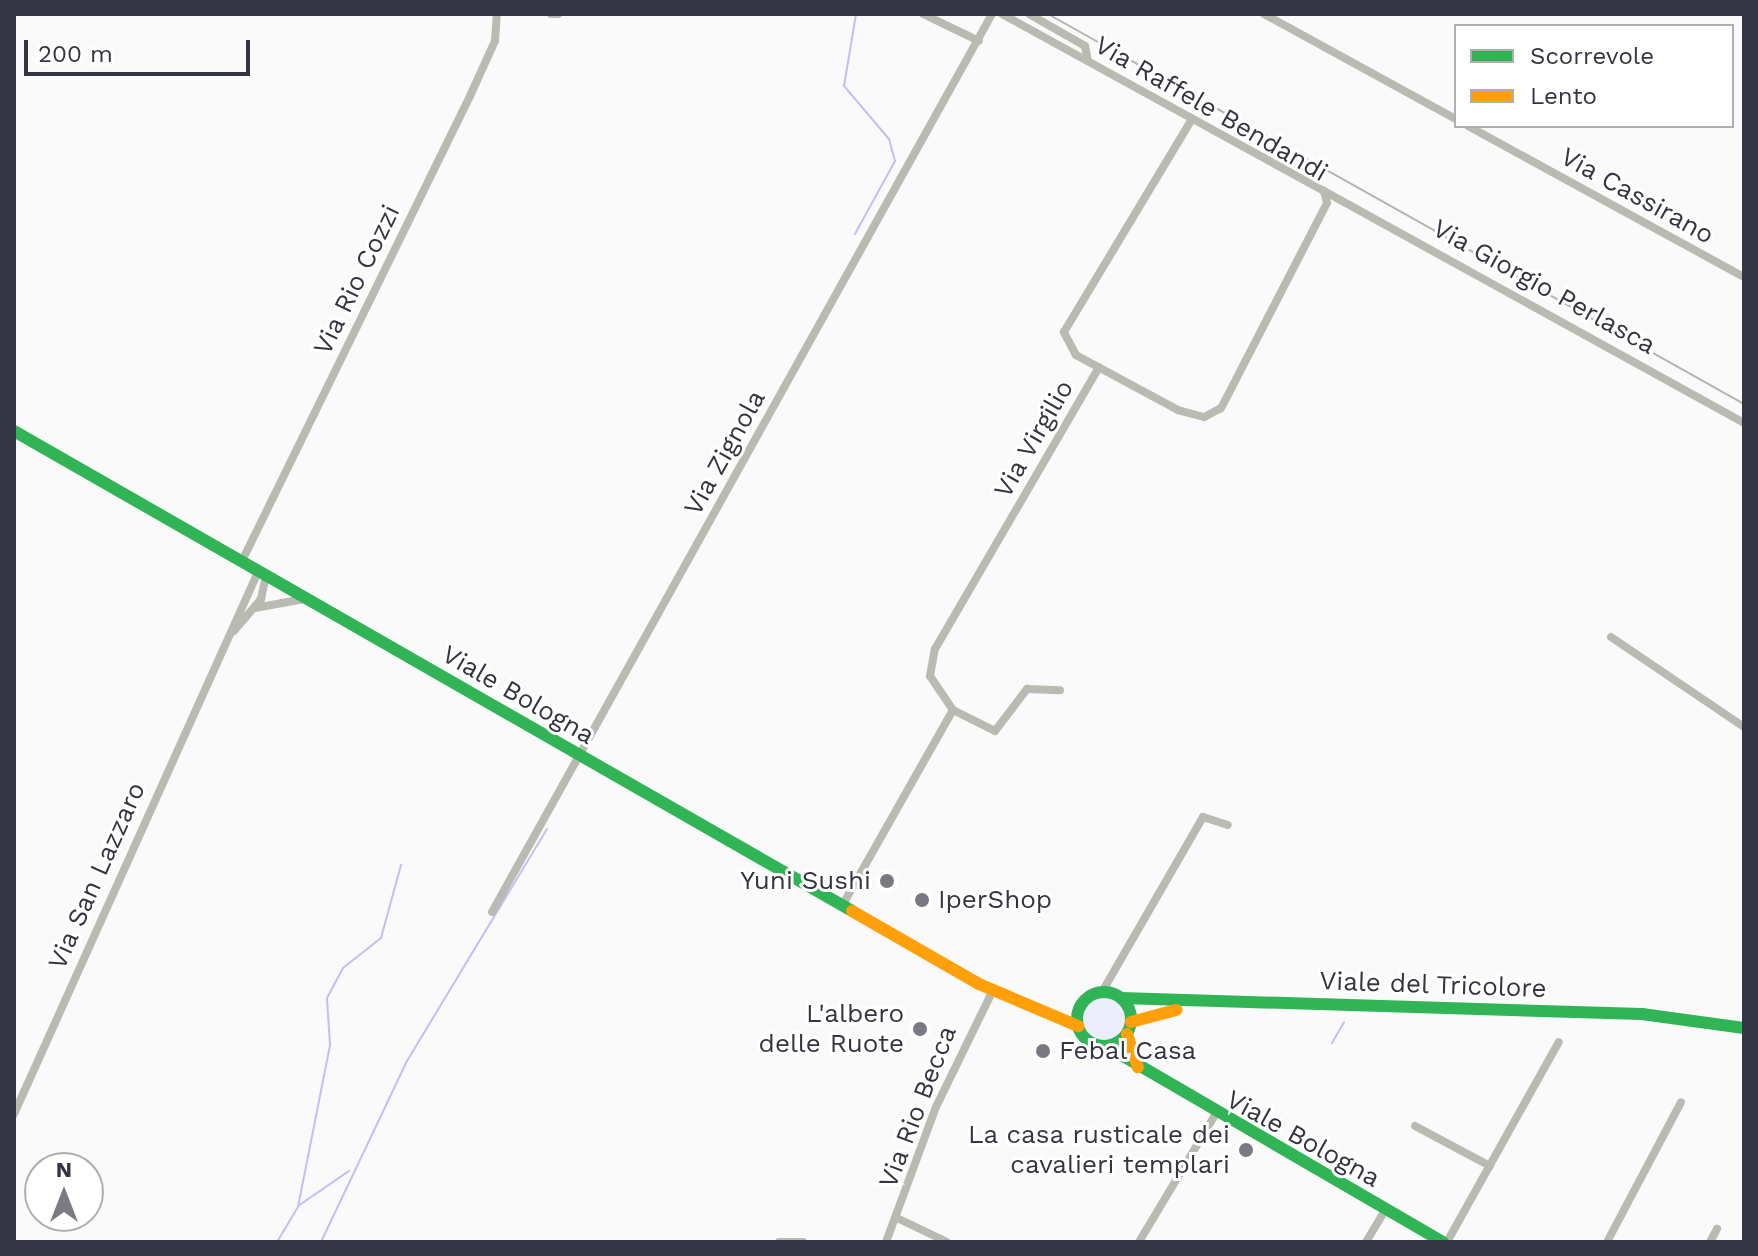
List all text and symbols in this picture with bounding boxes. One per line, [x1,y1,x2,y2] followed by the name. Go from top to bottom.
[28,24,254,74] scale bar
[1454,24,1734,128] legend
[1089,29,1333,189] street label: Via Raffele Bendandi
[38,40,113,68] text: 200 m
[1530,42,1654,70] text: Scorrevole
[1530,82,1597,110] text: Lento
[1555,141,1719,251] street label: Via Cassirano
[307,200,407,360] street label: Via Rio Cozzi
[1427,213,1661,361] street label: Via Giorgio Perlasca
[987,374,1081,504] street label: Via Virgilio
[678,385,772,521] street label: Via Zignola
[436,639,600,751] street label: Viale Bologna
[42,777,152,975] street label: Via San Lazzaro
[740,865,871,897] place label: Yuni Sushi
[878,872,896,890] marker: Yuni Sushi
[938,884,1052,916] place label: IperShop
[913,891,931,909] marker: IperShop
[1318,965,1548,1005] street label: Viale del Tricolore
[759,998,904,1060] place label: L'albero delle Ruote
[911,1020,929,1038] marker: L'albero delle Ruote
[873,1021,963,1193] street label: Via Rio Becca
[1059,1035,1197,1067] place label: Febal Casa
[1034,1042,1052,1060] marker: Febal Casa
[1221,1084,1385,1194] street label: Viale Bologna
[967,1119,1230,1180] place label: La casa rusticale dei cavalieri templari
[1237,1141,1255,1159] marker: La casa rusticale dei cavalieri templari
[24,1152,104,1232] north arrow
[56,1157,72,1182] text: N

